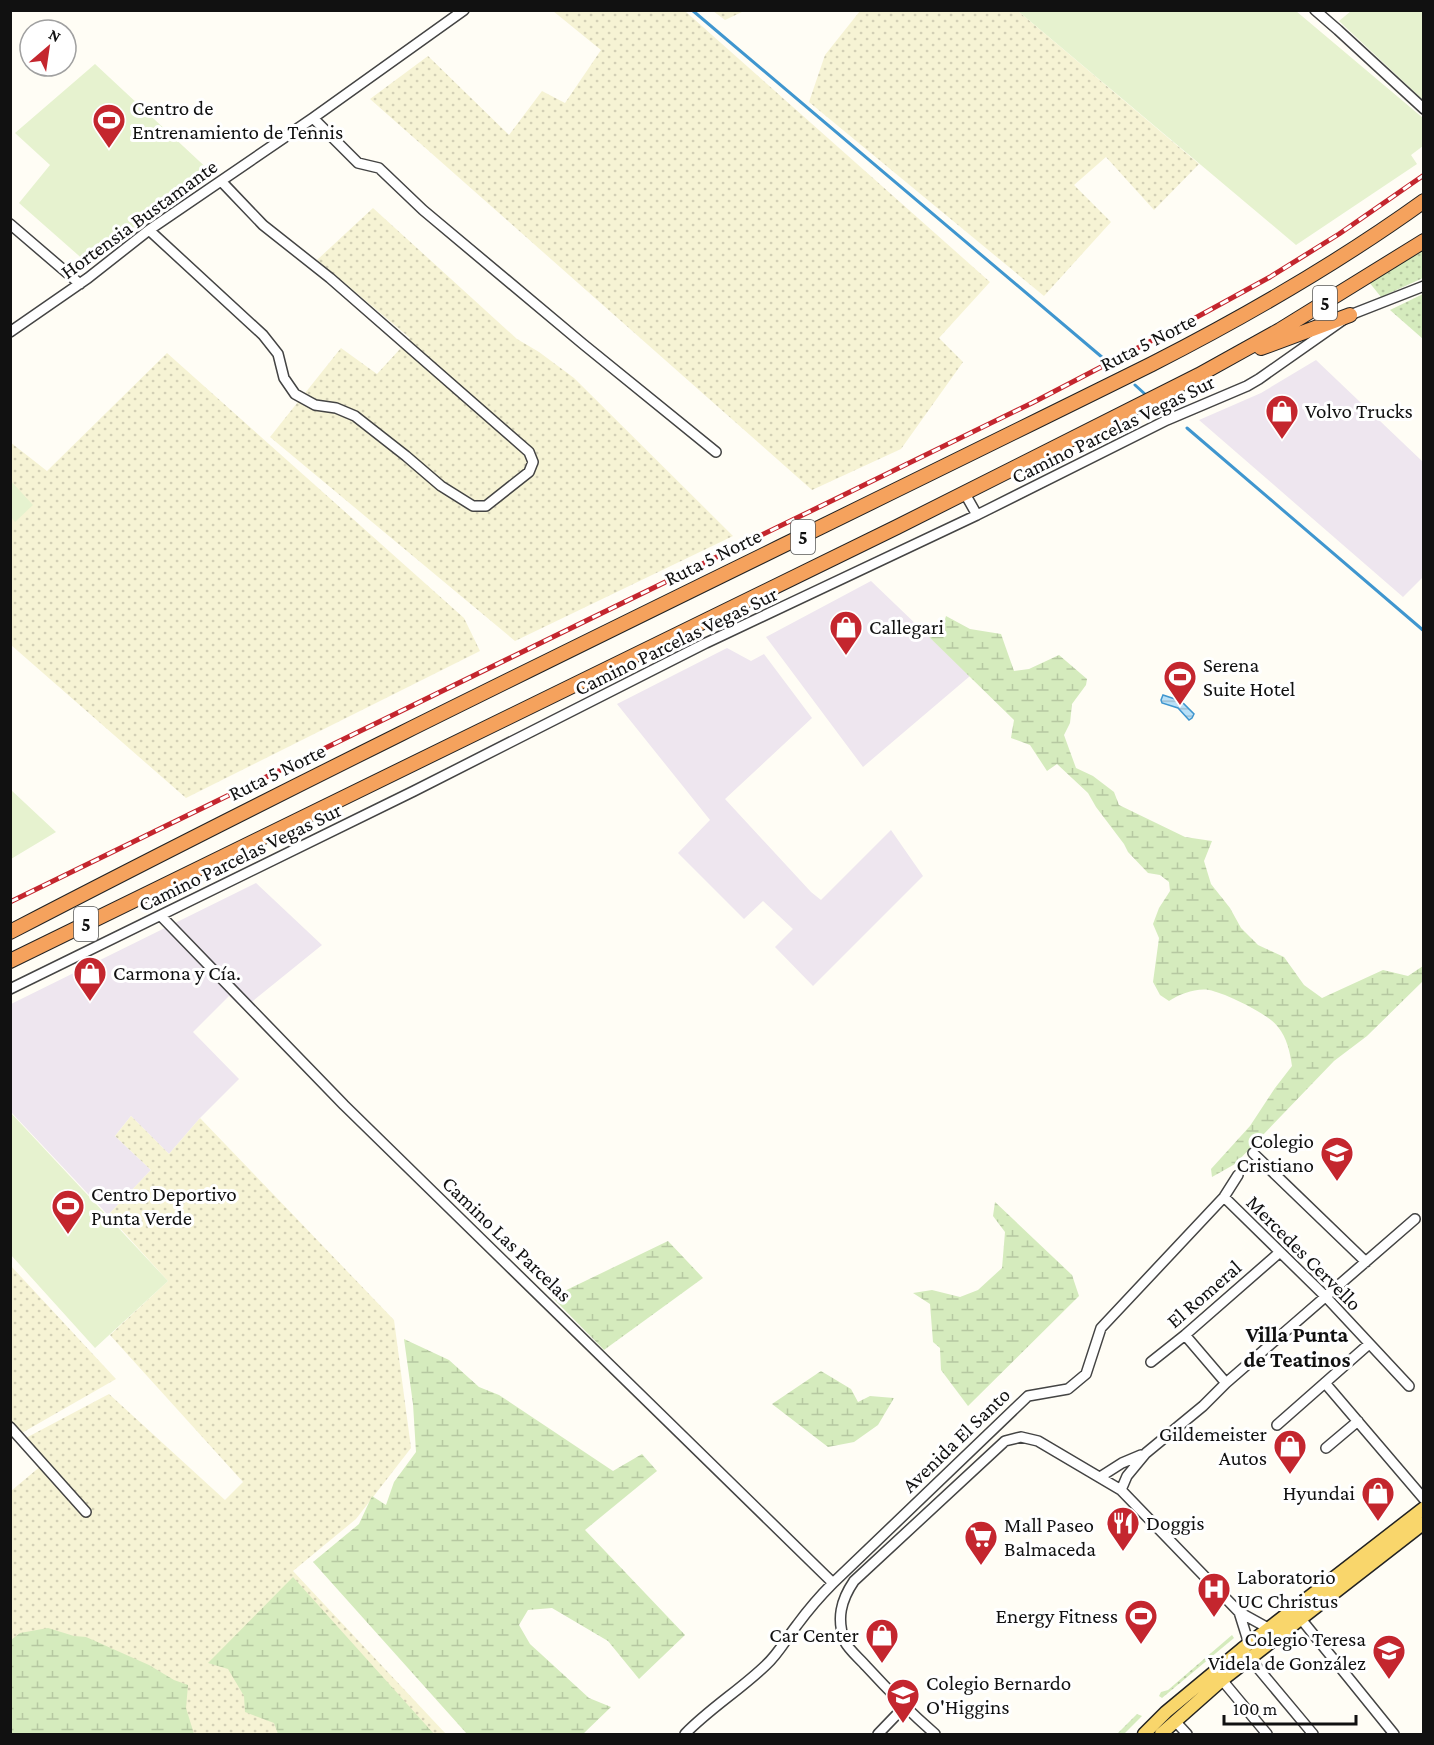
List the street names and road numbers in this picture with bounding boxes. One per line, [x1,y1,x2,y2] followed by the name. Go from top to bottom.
[56,154,222,284] street label: Hortensia Bustamante
[1313,286,1337,320] road number: 5
[1096,308,1200,376] street label: Ruta 5 Norte
[1008,369,1219,489] street label: Camino Parcelas Vegas Sur
[791,520,815,554] road number: 5
[661,523,765,591] street label: Ruta 5 Norte
[571,581,782,701] street label: Camino Parcelas Vegas Sur
[225,738,329,806] street label: Ruta 5 Norte
[135,797,346,917] street label: Camino Parcelas Vegas Sur
[74,907,98,941] road number: 5
[437,1171,577,1307] street label: Camino Las Parcelas
[1241,1190,1367,1316] street label: Mercedes Cervello
[1162,1255,1246,1333] street label: El Romeral
[897,1383,1015,1497] street label: Avenida El Santo

